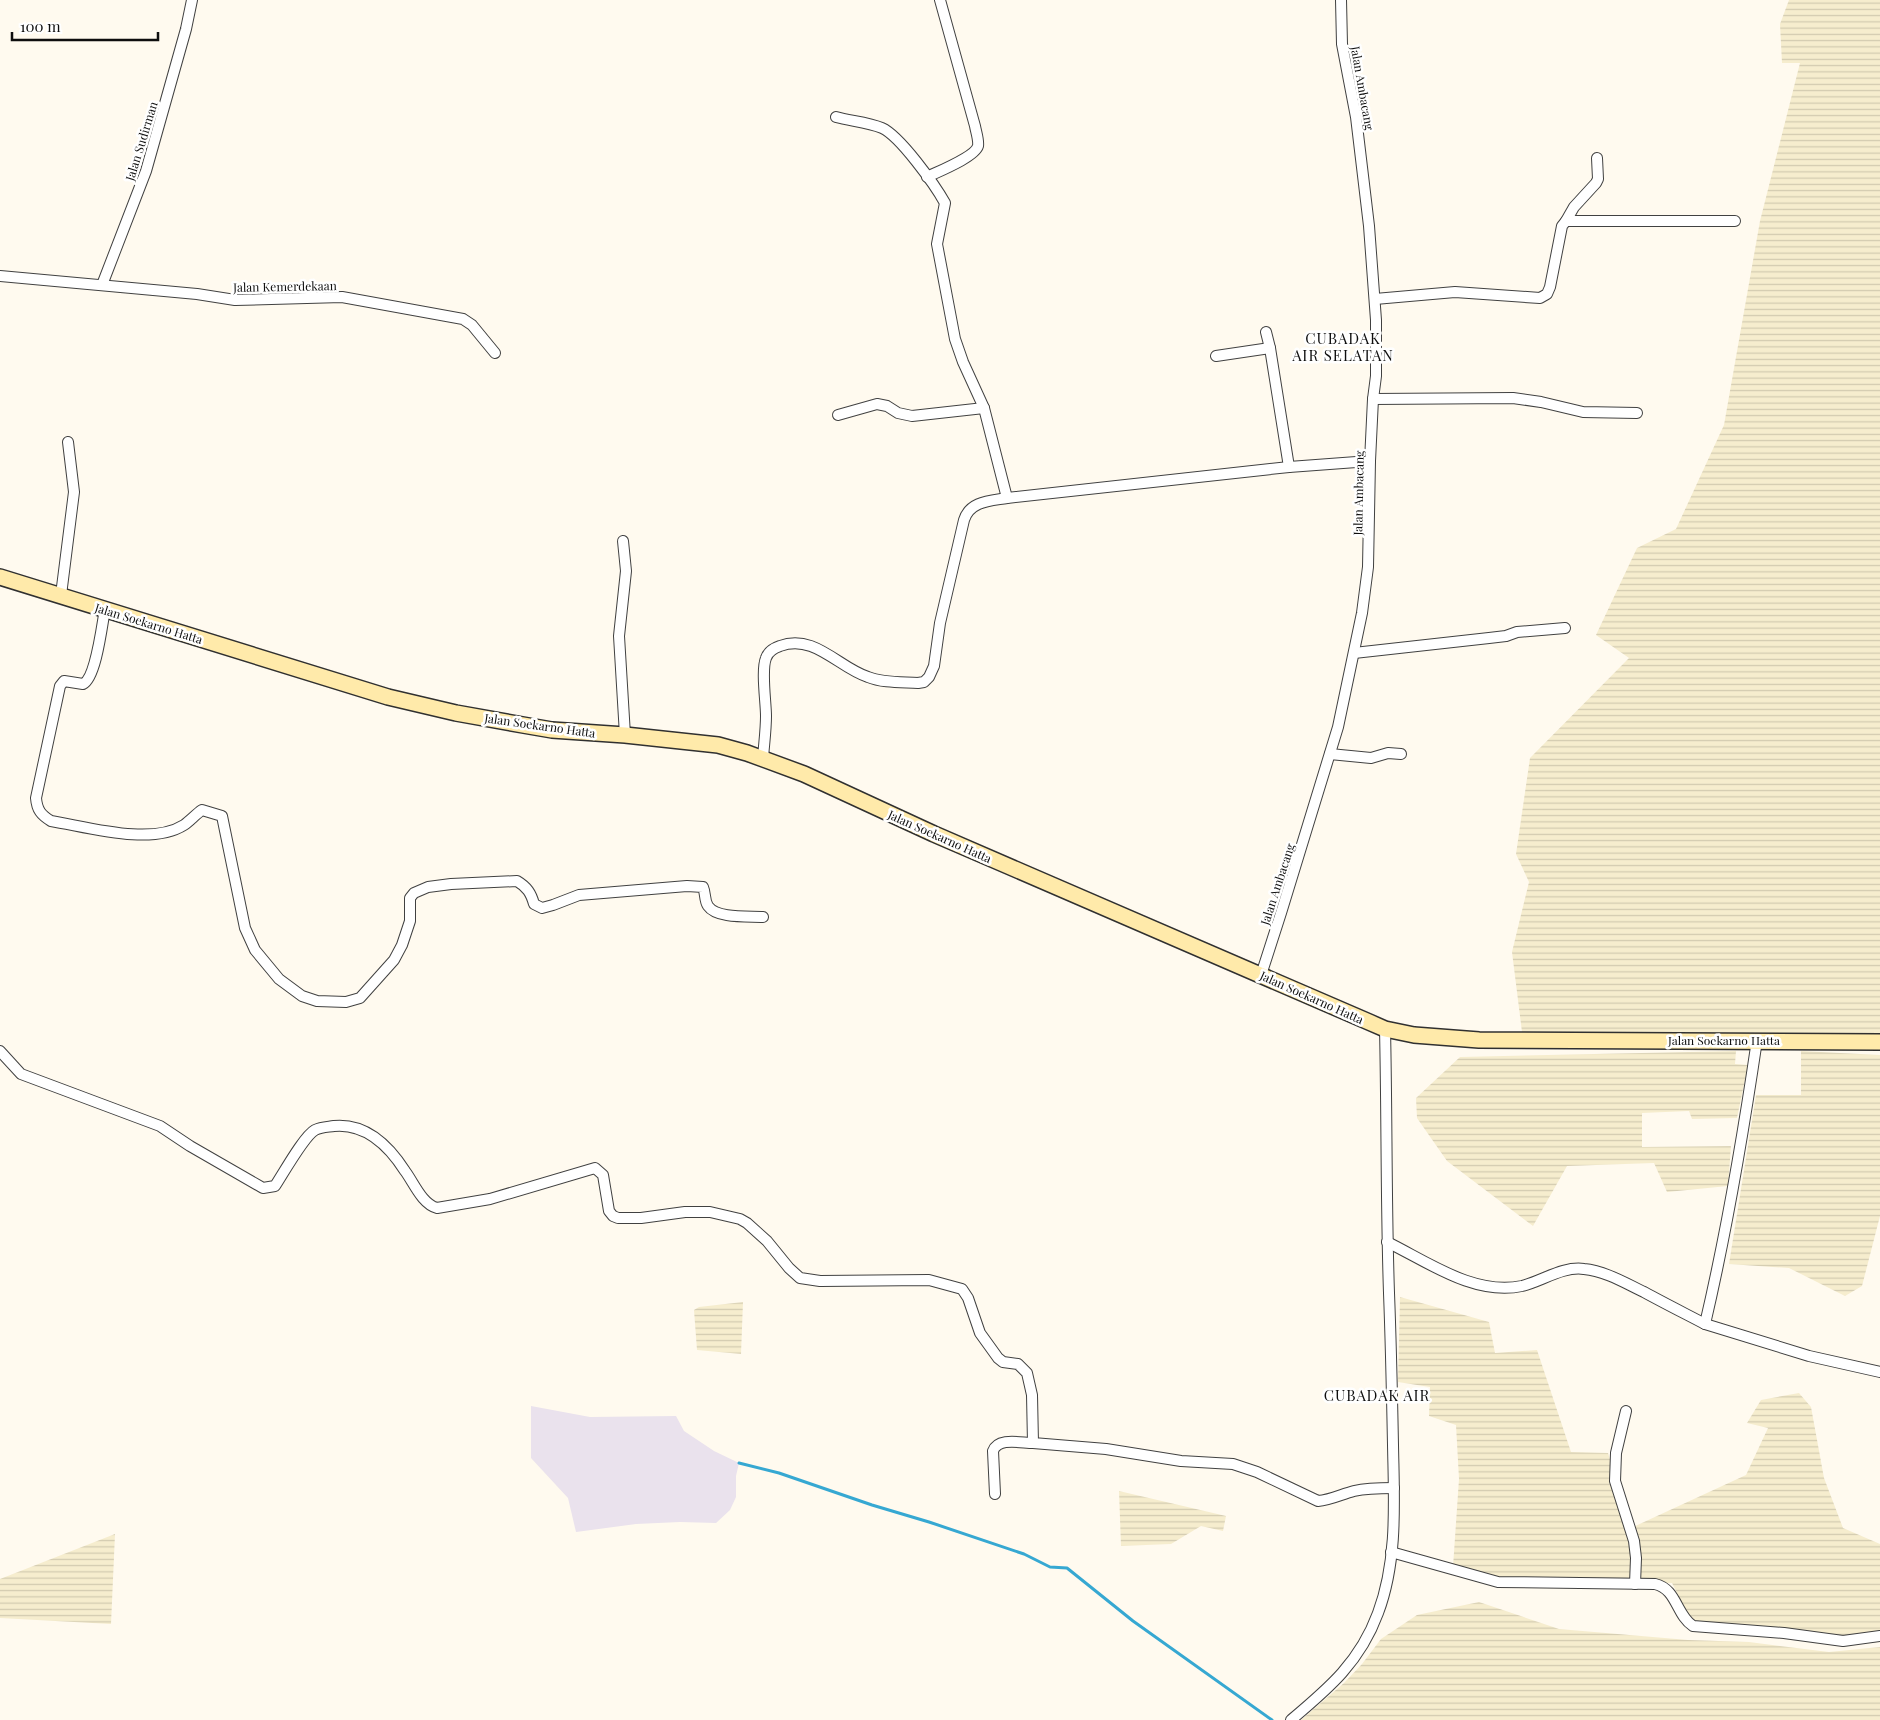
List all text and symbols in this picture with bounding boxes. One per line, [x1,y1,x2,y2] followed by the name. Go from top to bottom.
[12,10,159,42] scale bar
[20,16,61,36] text: 100 m
[1348,44,1378,132] street label: Jalan Ambacang
[121,99,161,184] street label: Jalan Sudirman
[232,277,337,295] street label: Jalan Kemerdekaan
[1291,328,1394,365] district label: CUBADAK AIR SELATAN
[1349,450,1367,537] street label: Jalan Ambacang
[92,599,205,647] street label: Jalan Soekarno Hatta
[483,709,596,741] street label: Jalan Soekarno Hatta
[885,806,994,866] street label: Jalan Soekarno Hatta
[1256,841,1298,928] street label: Jalan Ambacang
[1257,967,1366,1027] street label: Jalan Soekarno Hatta
[1667,1032,1780,1048] street label: Jalan Soekarno Hatta
[1324,1385,1430,1405] district label: CUBADAK AIR

